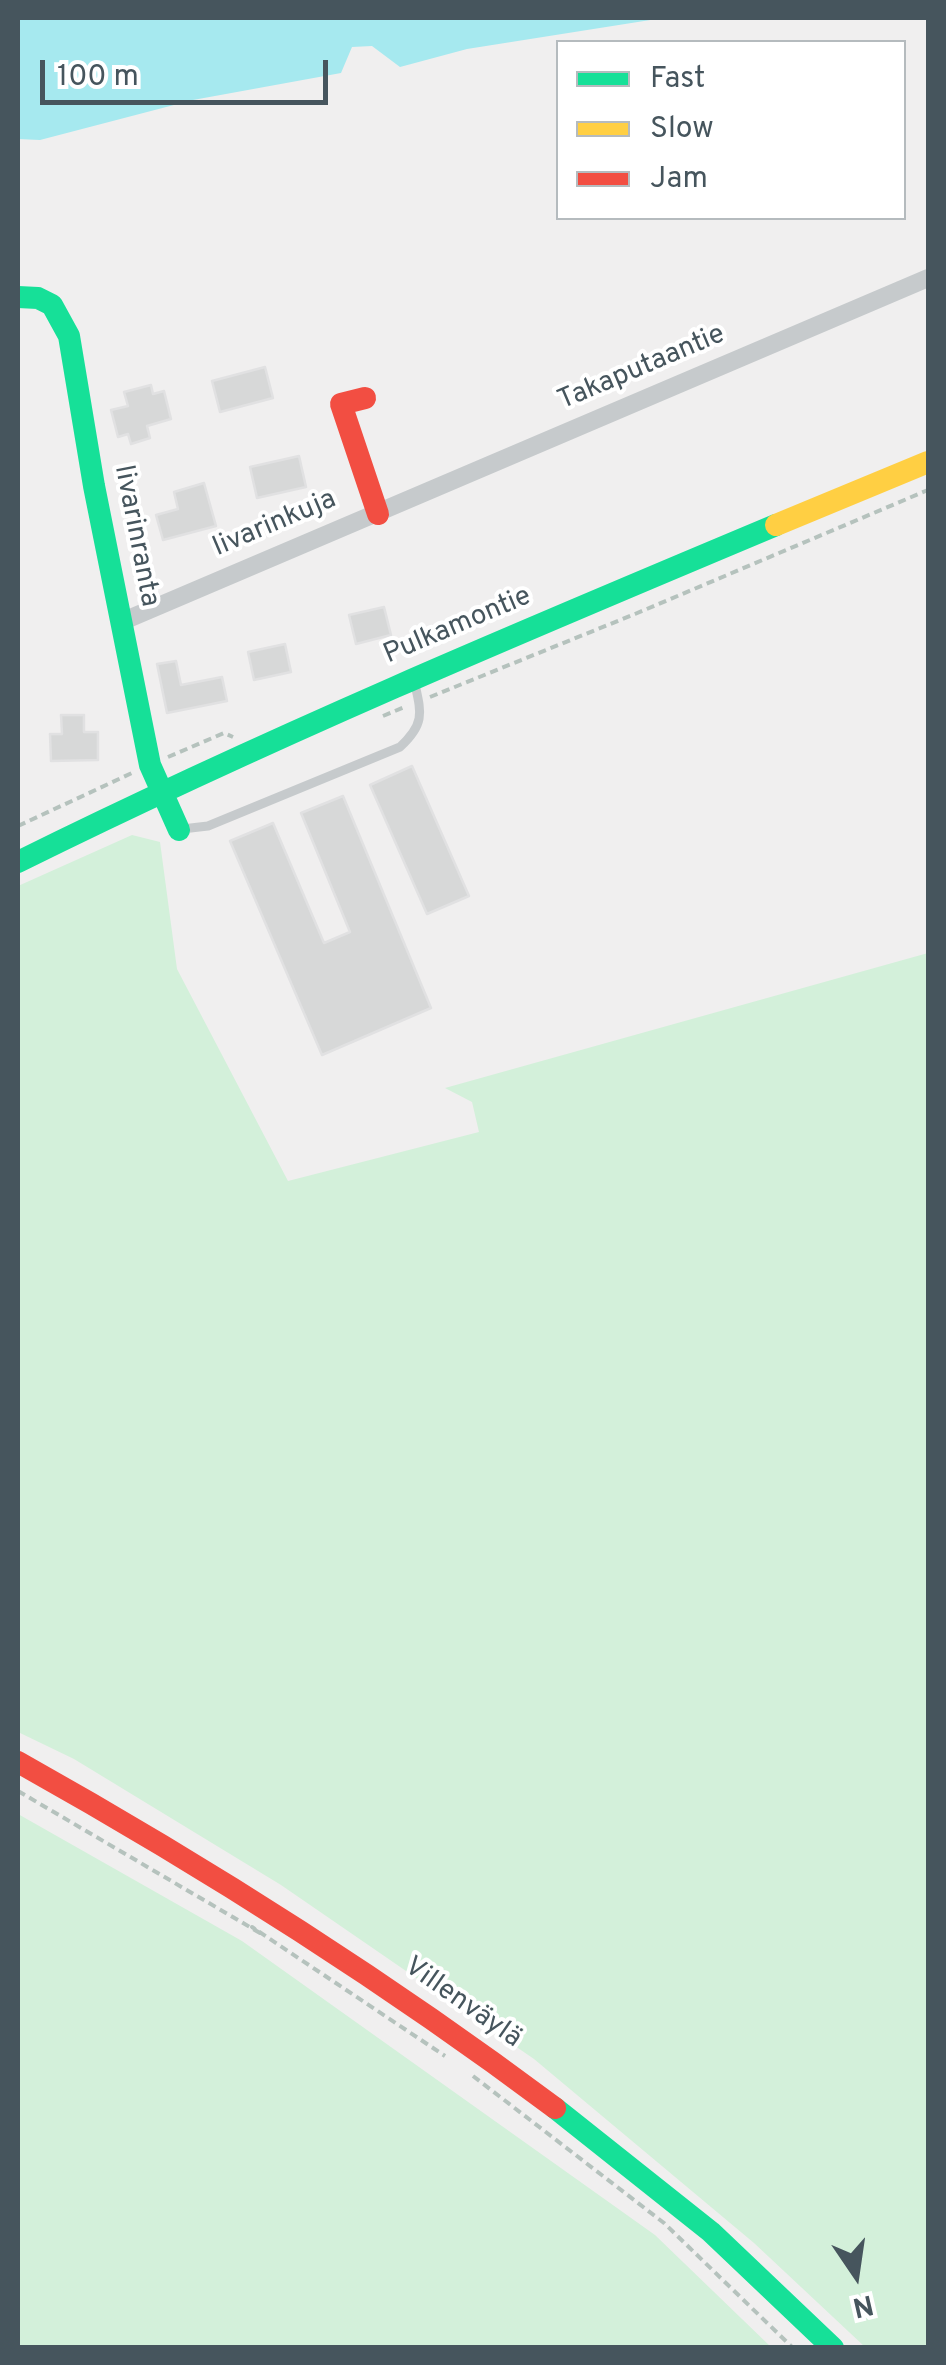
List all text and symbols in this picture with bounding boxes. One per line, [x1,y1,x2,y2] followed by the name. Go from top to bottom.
[45,40,332,102] scale bar
[556,40,906,220] legend
[57,59,139,96] text: 100 m
[650,61,705,98] text: Fast
[650,111,714,148] text: Slow
[650,161,708,198] text: Jam
[554,319,730,419] street label: Takaputaantie
[105,462,165,610] street label: Iivarinranta
[208,484,342,566] street label: Iivarinkuja
[379,581,537,673] street label: Pulkamontie
[397,1951,527,2057] street label: Villenväylä
[806,2225,906,2325] north arrow
[849,2284,877,2324] text: N

